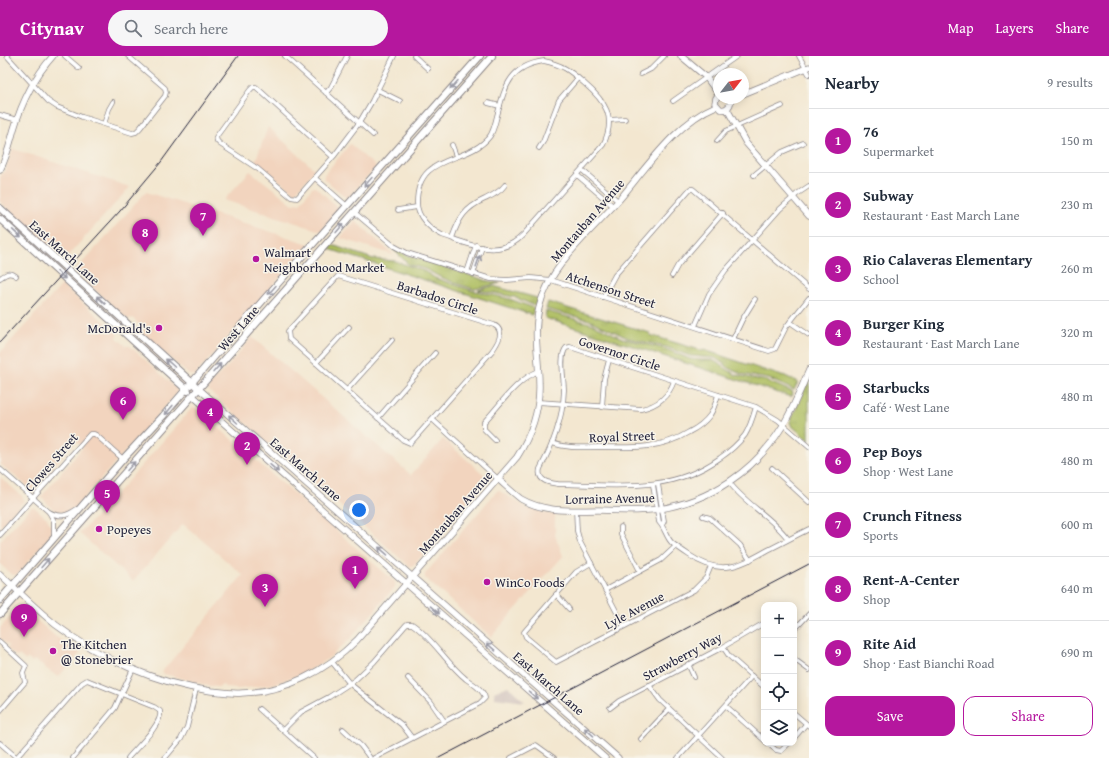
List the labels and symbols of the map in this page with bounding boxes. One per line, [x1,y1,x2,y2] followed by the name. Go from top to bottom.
[713,68,749,104] north arrow
[449,80,458,90] one-way arrow
[546,174,629,266] street label: Montauban Avenue
[363,177,372,188] one-way arrow
[190,203,216,236] pin: 7
[25,216,104,289] street label: East March Lane
[132,219,158,252] pin: 8
[335,224,344,234] one-way arrow
[12,230,22,239] one-way arrow
[264,243,385,277] place label: Walmart Neighborhood Market
[251,254,261,264] marker: Walmart Neighborhood Market
[475,254,482,267] one-way arrow
[563,266,659,313] street label: Atchenson Street
[55,270,65,279] one-way arrow
[395,275,481,320] street label: Barbados Circle
[268,285,277,295] one-way arrow
[96,295,106,305] one-way arrow
[213,301,264,355] street label: West Lane
[88,319,151,338] place label: McDonald's
[154,323,164,333] marker: McDonald's
[576,331,663,376] street label: Governor Circle
[165,358,175,368] one-way arrow
[213,363,222,374] one-way arrow
[110,387,136,420] pin: 6
[197,398,223,431] pin: 4
[164,404,173,415] one-way arrow
[228,415,238,424] one-way arrow
[589,426,656,447] street label: Royal Street
[20,428,83,496] street label: Clowes Street
[234,432,260,465] pin: 2
[266,433,345,506] street label: East March Lane
[127,461,136,471] one-way arrow
[269,464,280,473] one-way arrow
[414,466,497,558] street label: Montauban Avenue
[94,480,120,513] pin: 5
[565,488,655,509] street label: Lorraine Avenue
[349,500,369,520] your location
[107,520,151,539] place label: Popeyes
[94,524,104,534] marker: Popeyes
[378,547,388,556] one-way arrow
[342,556,368,589] pin: 1
[40,558,50,568] one-way arrow
[495,573,565,592] place label: WinCo Foods
[252,574,278,607] pin: 3
[482,577,492,587] marker: WinCo Foods
[601,587,668,634] street label: Lyle Avenue
[11,604,37,637] pin: 9
[430,605,441,614] one-way arrow
[639,627,726,685] street label: Strawberry Way
[61,635,133,669] place label: The Kitchen @ Stonebrier
[486,642,497,651] one-way arrow
[48,646,58,656] marker: The Kitchen @ Stonebrier
[509,647,588,720] street label: East March Lane
[528,690,538,699] one-way arrow
[584,728,594,737] one-way arrow

